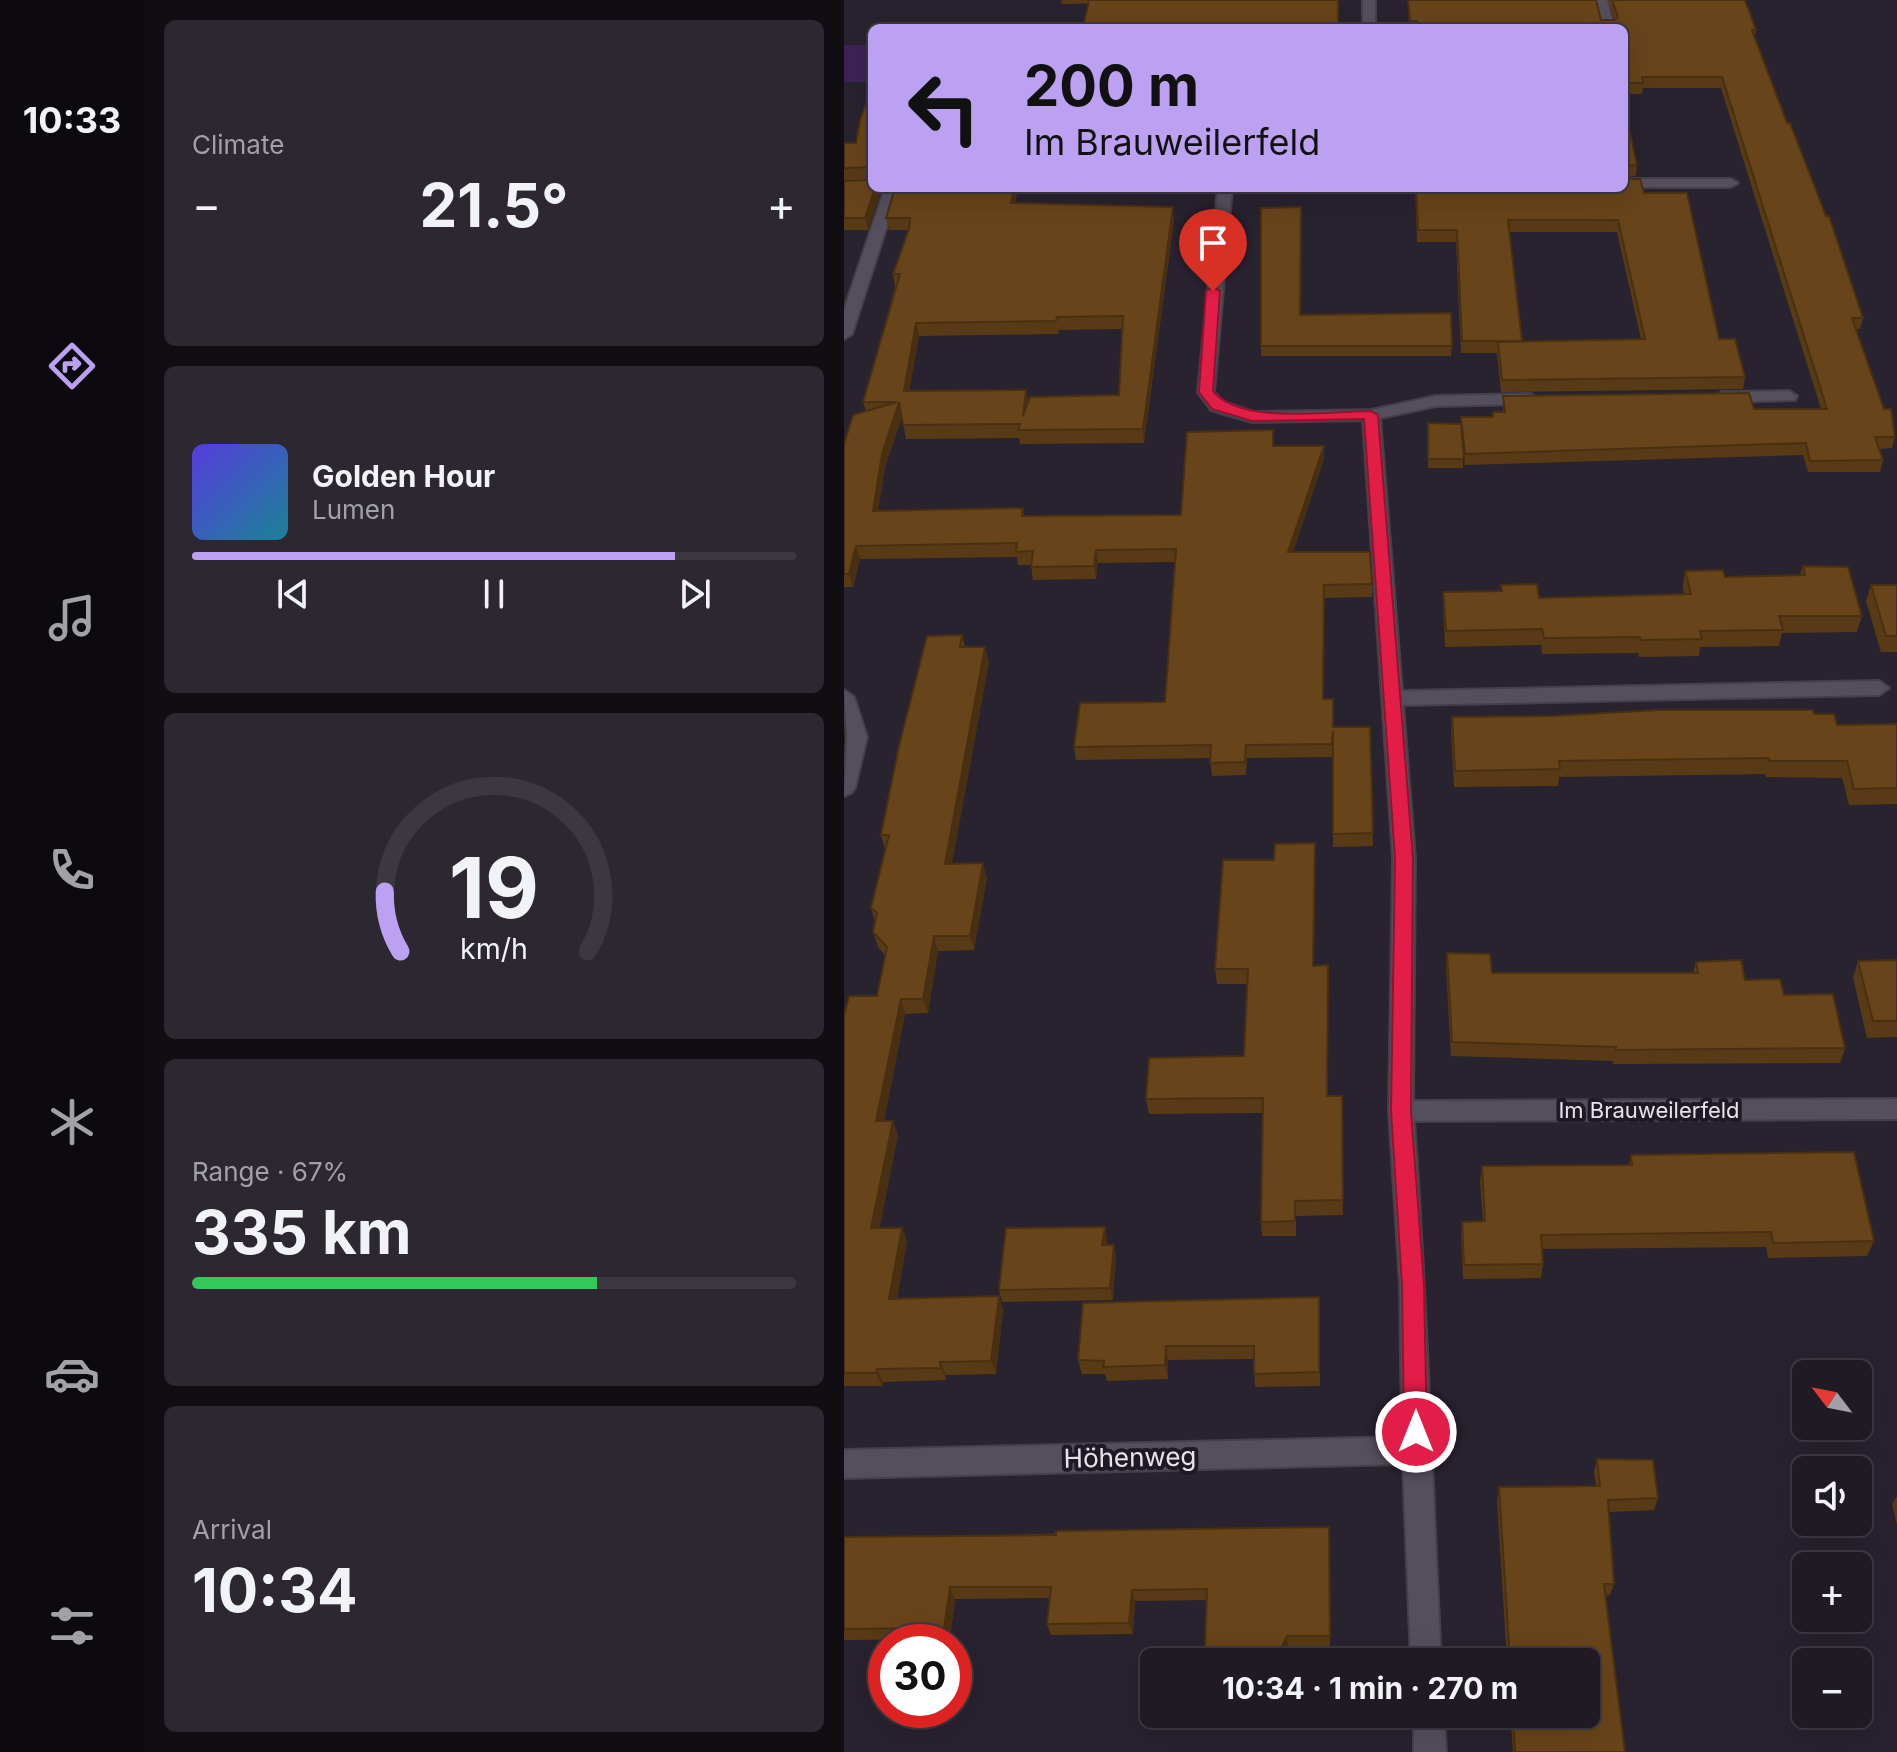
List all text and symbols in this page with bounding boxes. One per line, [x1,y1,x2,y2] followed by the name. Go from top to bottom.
[1024,52,1199,120] text: 200 m
[892,56,996,160] icon: left
[23,98,121,142] text: 10:33
[1024,120,1320,164] text: Im Brauweilerfeld
[192,129,284,160] text: Climate
[420,169,568,241] text: 21.5°
[192,178,221,232] text: −
[767,178,796,232] text: +
[1179,209,1247,291] pin
[1191,221,1235,265] icon: arrive
[44,338,100,394] icon: directions
[312,458,495,494] text: Golden Hour
[312,494,395,525] text: Lumen
[271,572,315,616] icon: previous
[472,572,516,616] icon: pause
[673,572,717,616] icon: next
[44,590,100,646] icon: music
[449,837,539,938] text: 19
[44,842,100,898] icon: phone
[460,931,528,966] text: km/h
[44,1094,100,1150] icon: climate
[1558,1097,1740,1123] street label: Im Brauweilerfeld
[192,1156,348,1187] text: Range · 67%
[192,1196,412,1268] text: 335 km
[44,1346,100,1402] icon: car
[1792,1360,1872,1440] north arrow
[1792,1360,1872,1728] map controls
[1374,1390,1458,1474] position arrow
[1063,1440,1197,1474] street label: Höhenweg
[1792,1456,1872,1536] button: sound
[192,1514,272,1545] text: Arrival
[1792,1552,1872,1632] button: +
[192,1554,358,1626] text: 10:34
[44,1598,100,1654] icon: filters
[868,1624,972,1728] speed limit sign: 30
[1792,1648,1872,1728] button: −
[1222,1670,1518,1706] text: 10:34 · 1 min · 270 m

